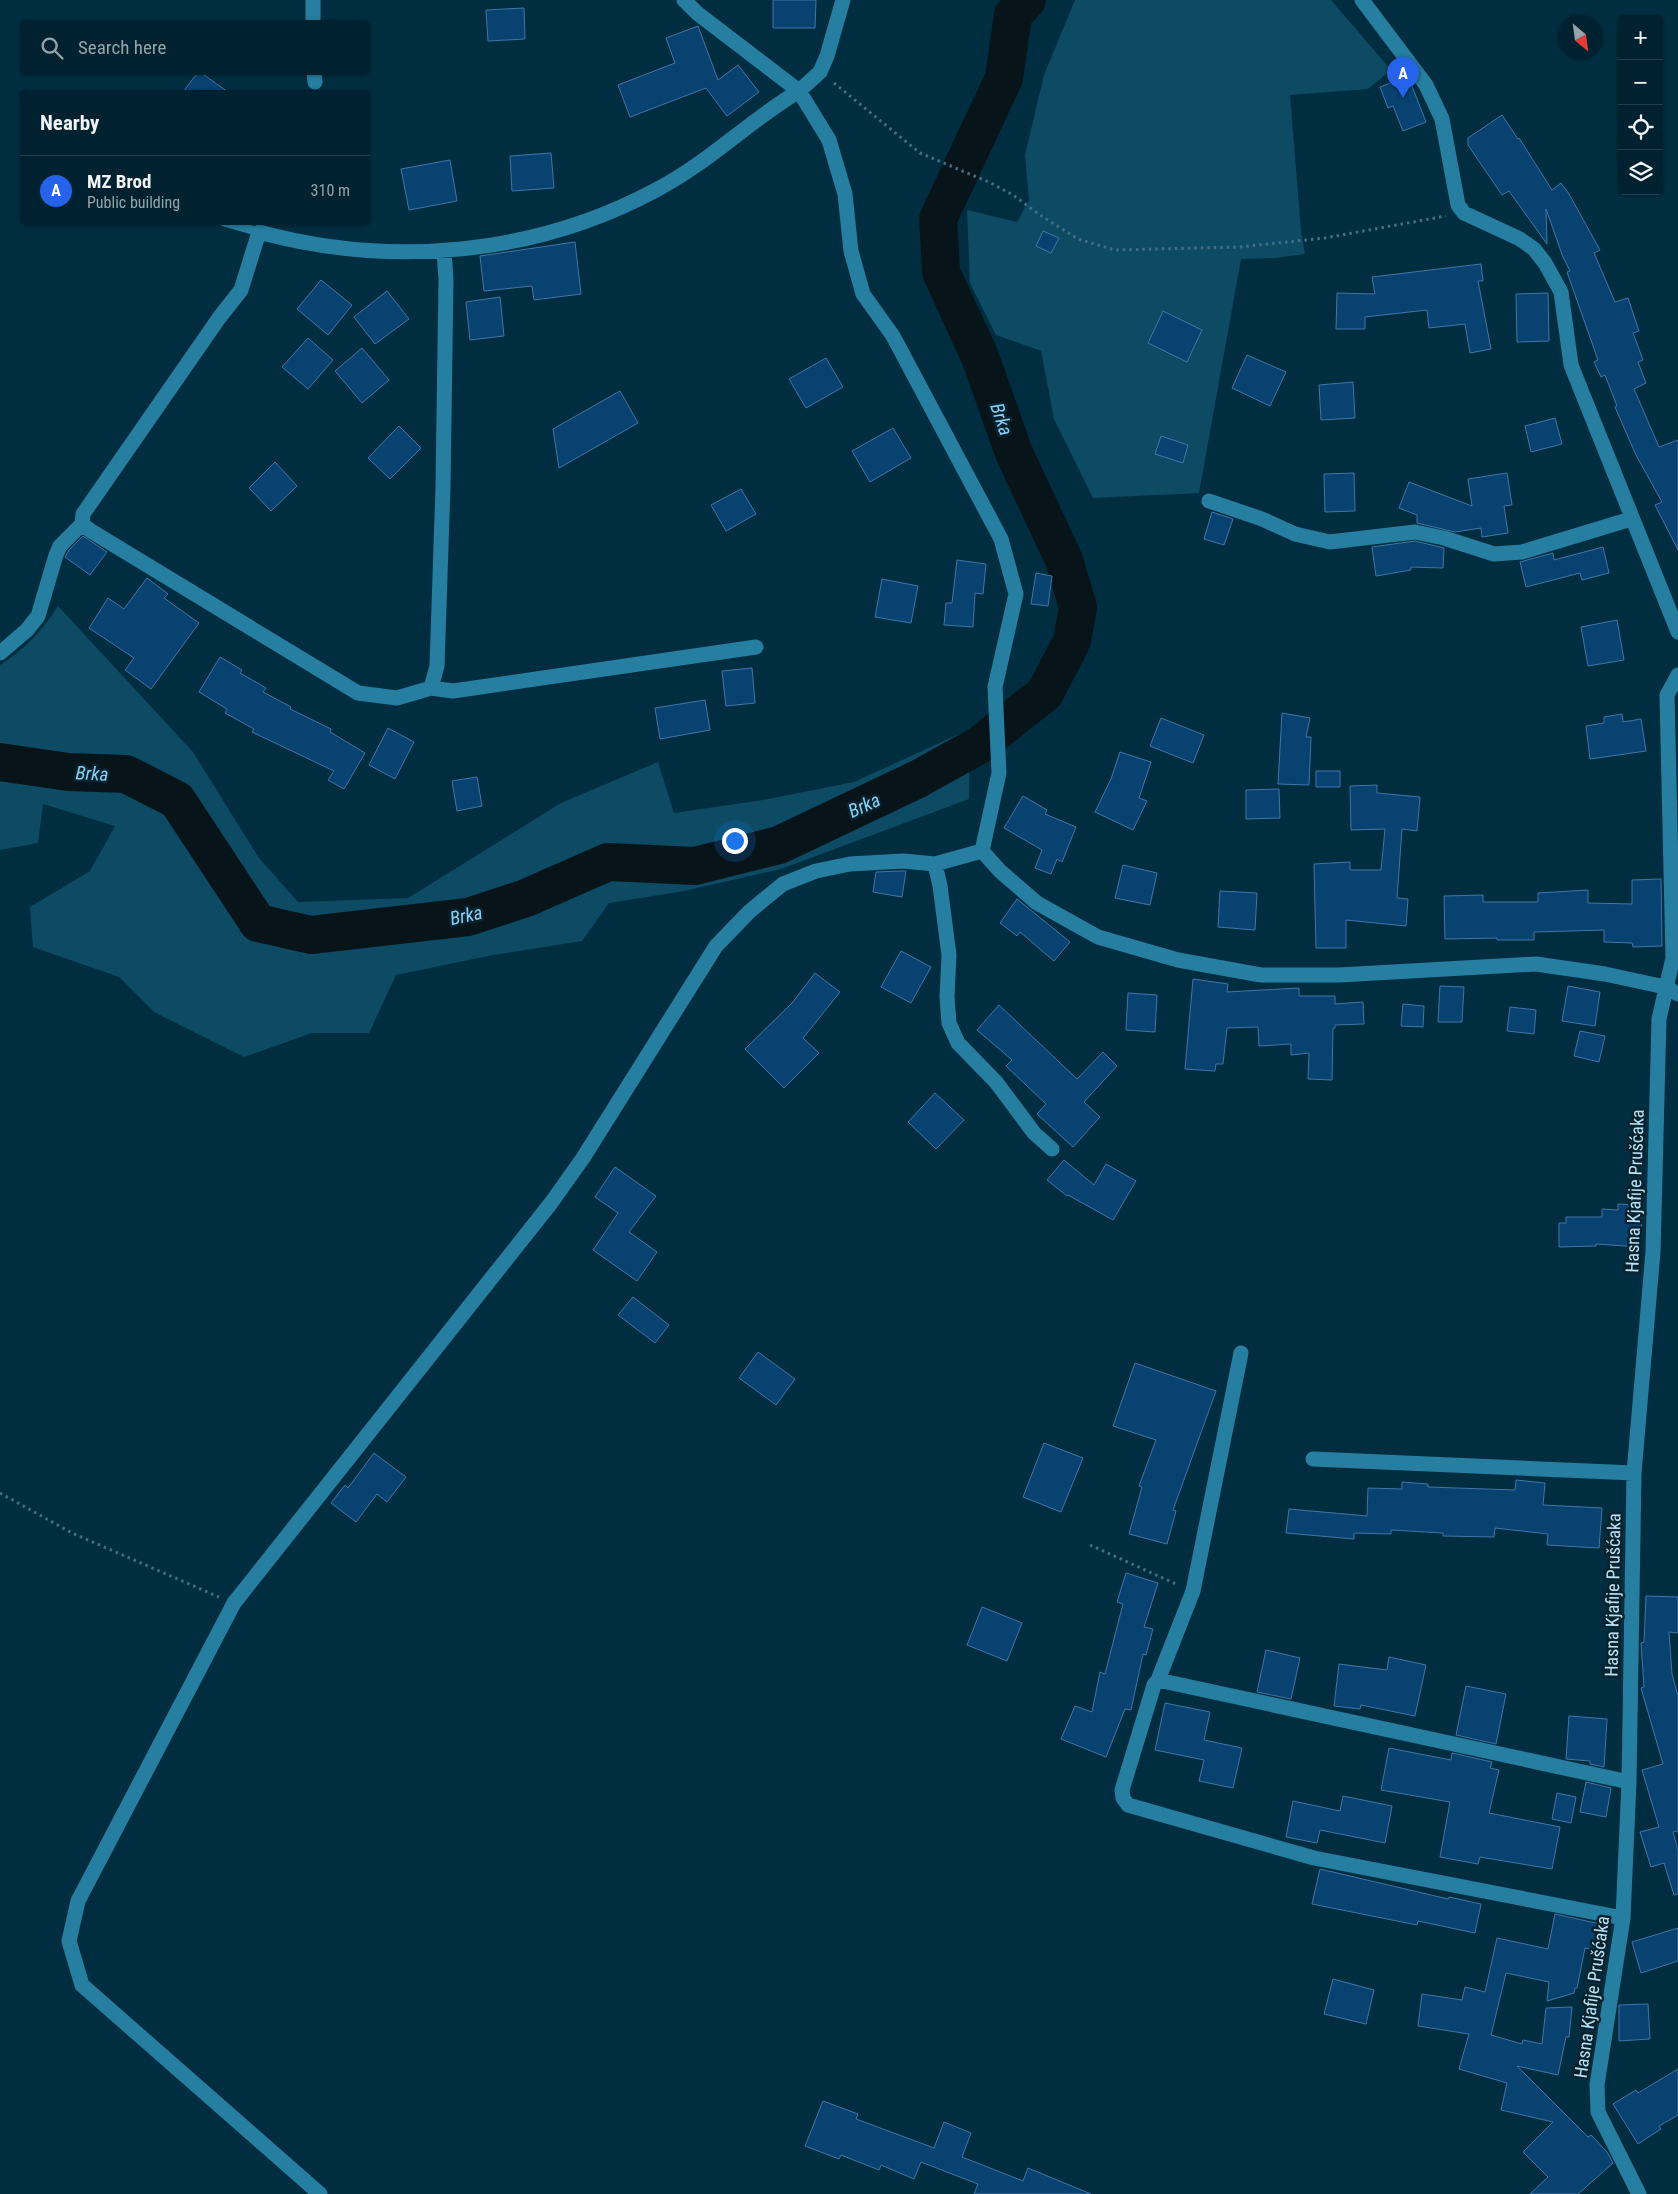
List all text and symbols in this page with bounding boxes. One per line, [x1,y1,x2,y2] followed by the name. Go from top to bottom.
[1558,15,1603,60] north arrow
[1618,15,1663,195] map controls
[1618,15,1663,60] button: +
[20,20,370,75] search box
[38,34,66,62] icon: search
[78,36,166,59] text: Search here
[1387,57,1419,98] pin: A
[1618,60,1663,105] button: −
[1618,105,1663,150] button: locate
[40,111,99,135] text: Nearby
[1618,150,1663,195] button: layers
[87,170,151,193] text: MZ Brod
[51,181,61,200] text: A
[311,181,350,200] text: 310 m
[87,193,180,212] text: Public building
[985,400,1018,438] water label: Brka
[75,761,109,786] water label: Brka
[844,788,884,823] water label: Brka
[722,828,748,854] your location
[448,901,485,930] water label: Brka
[1621,1109,1648,1273] street label: Hasna Kjafije Prušćaka
[1601,1513,1624,1677] street label: Hasna Kjafije Prušćaka
[1570,1915,1613,2079] street label: Hasna Kjafije Prušćaka

